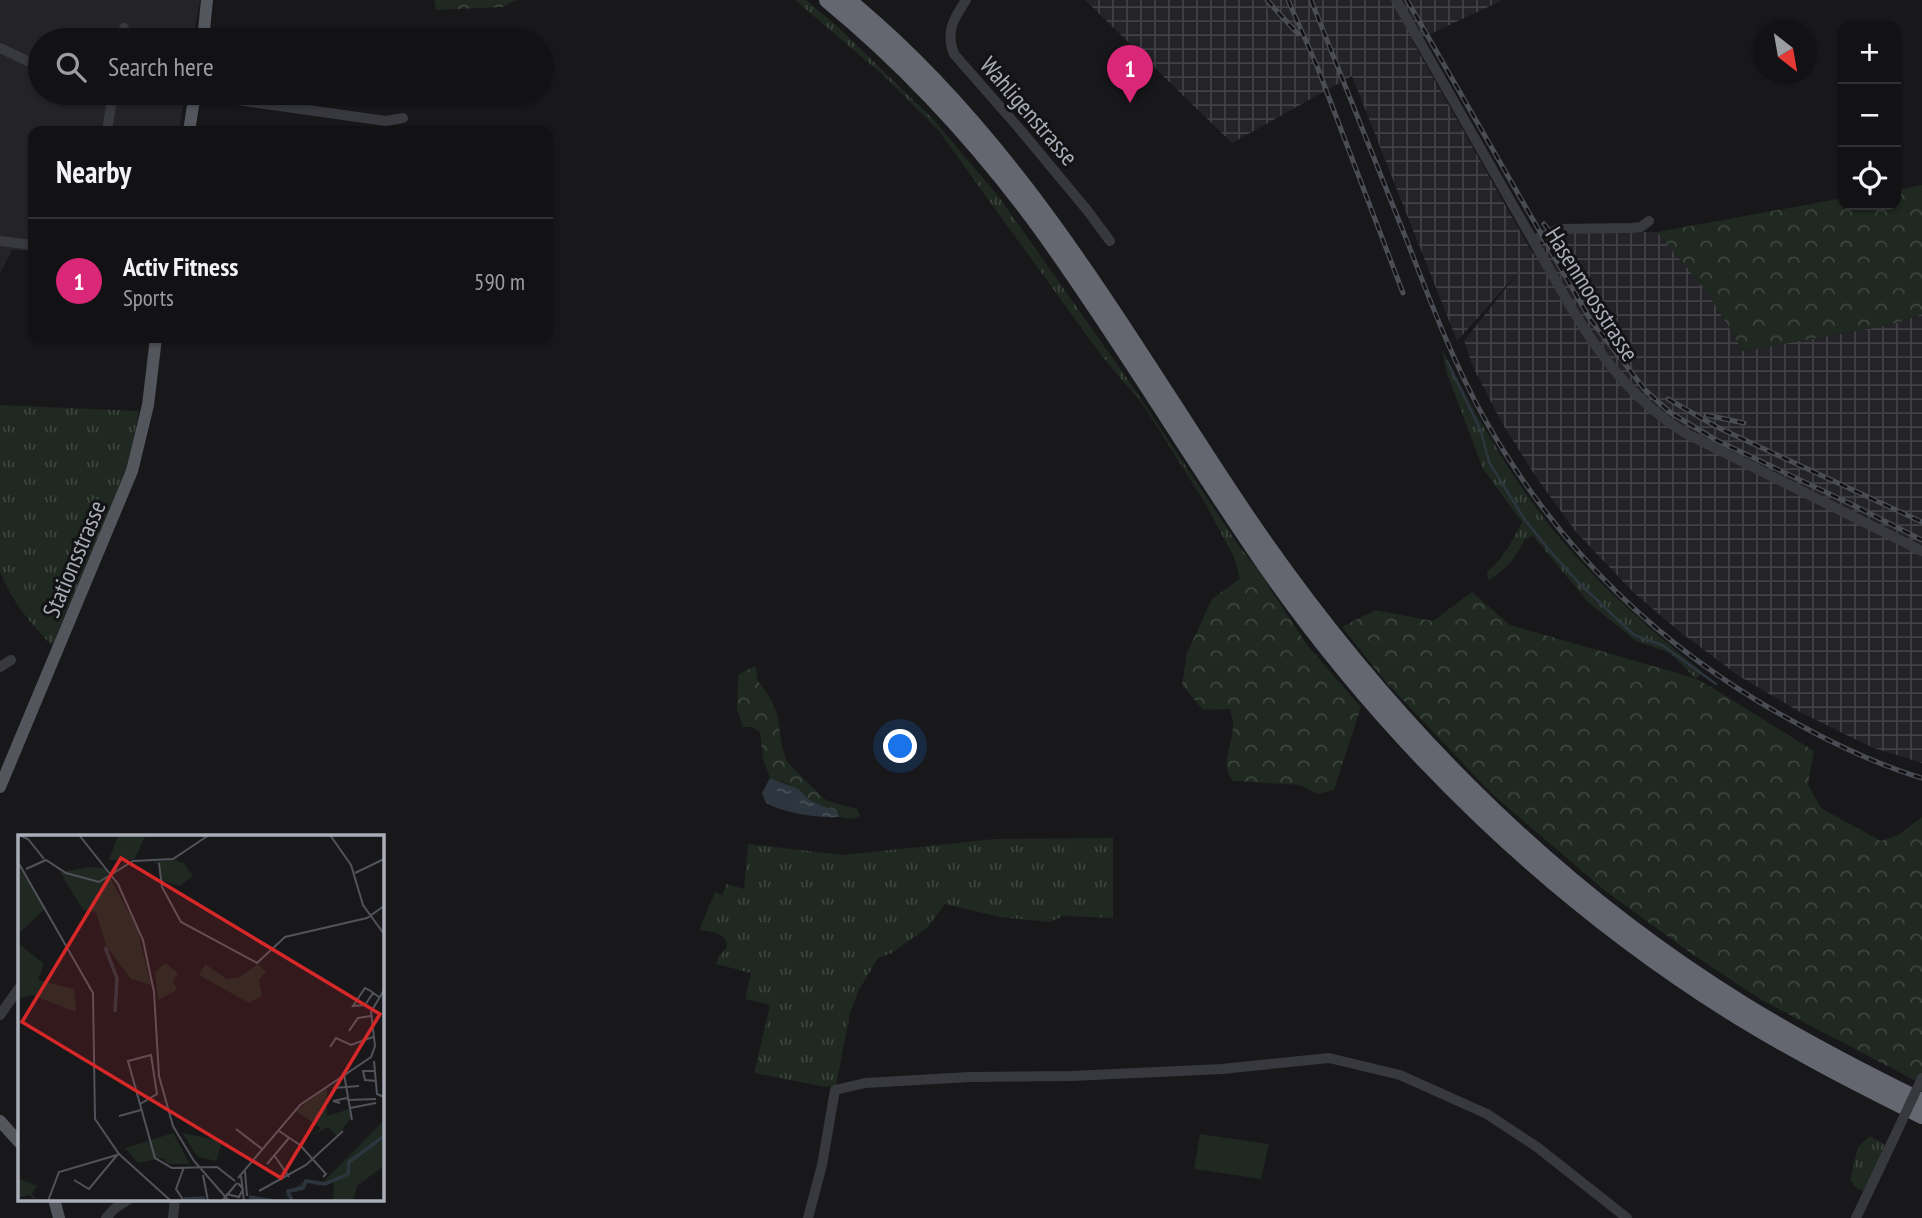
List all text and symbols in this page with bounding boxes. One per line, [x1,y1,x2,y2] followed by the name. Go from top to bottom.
[1754,21,1817,84] north arrow
[1838,21,1901,210] map controls
[1838,21,1901,84] button: +
[28,28,553,105] search box
[1107,45,1153,103] pin: 1
[52,48,90,86] icon: search
[108,50,214,83] text: Search here
[973,50,1085,172] street label: Wahligenstrasse
[1838,84,1901,147] button: −
[1838,147,1901,210] button: locate
[56,152,131,191] text: Nearby
[1538,221,1646,367] street label: Hasenmoosstrasse
[123,250,238,283] text: Activ Fitness
[74,267,85,296] text: 1
[474,267,525,296] text: 590 m
[123,283,174,312] text: Sports
[35,496,113,622] street label: Stationsstrasse
[883,729,917,763] your location
[18,835,383,1200] inset map

